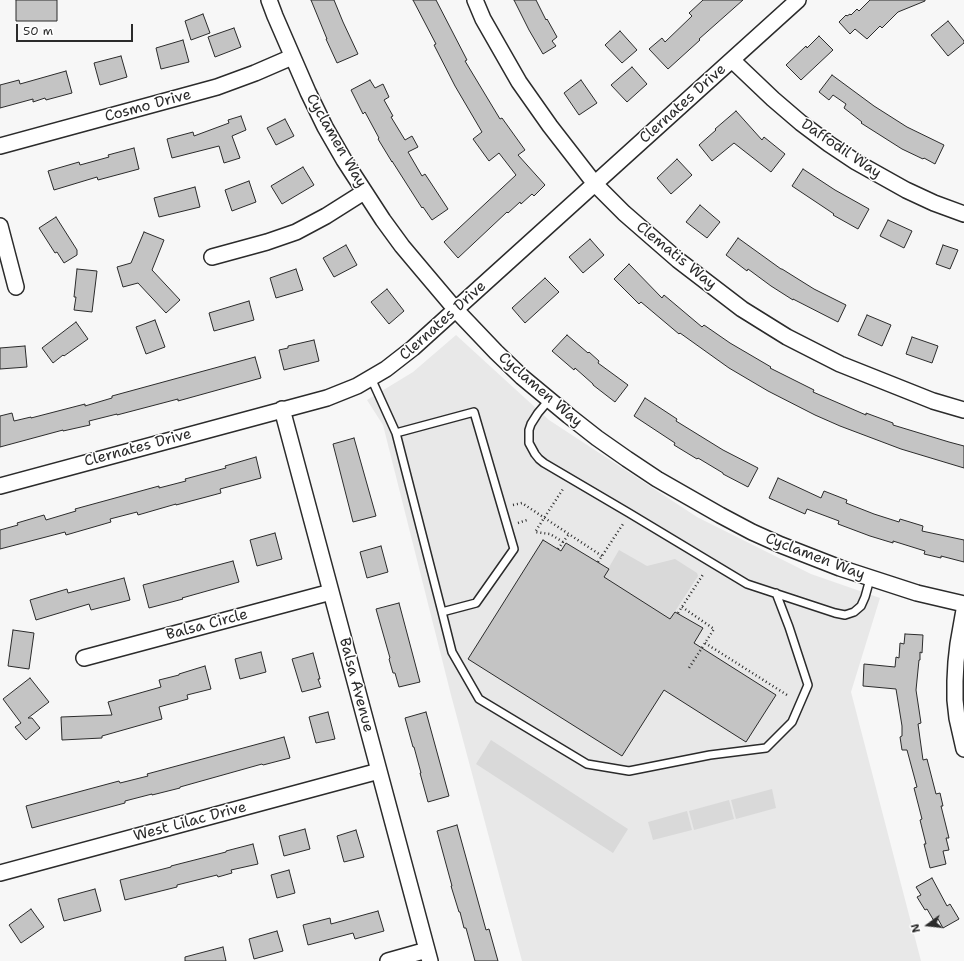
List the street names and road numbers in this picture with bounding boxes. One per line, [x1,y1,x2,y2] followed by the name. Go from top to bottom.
[636,60,730,148] street label: Clernates Drive
[103,86,193,126] street label: Cosmo Drive
[302,91,370,191] street label: Cyclamen Way
[797,115,885,183] street label: Daffodil Way
[632,218,720,294] street label: Clematis Way
[396,277,490,365] street label: Clernates Drive
[494,349,586,431] street label: Cyclamen Way
[82,425,194,471] street label: Clernates Drive
[763,530,867,584] street label: Cyclamen Way
[164,605,250,645] street label: Balsa Circle
[335,636,377,734] street label: Balsa Avenue
[132,798,248,846] street label: West Lilac Drive

